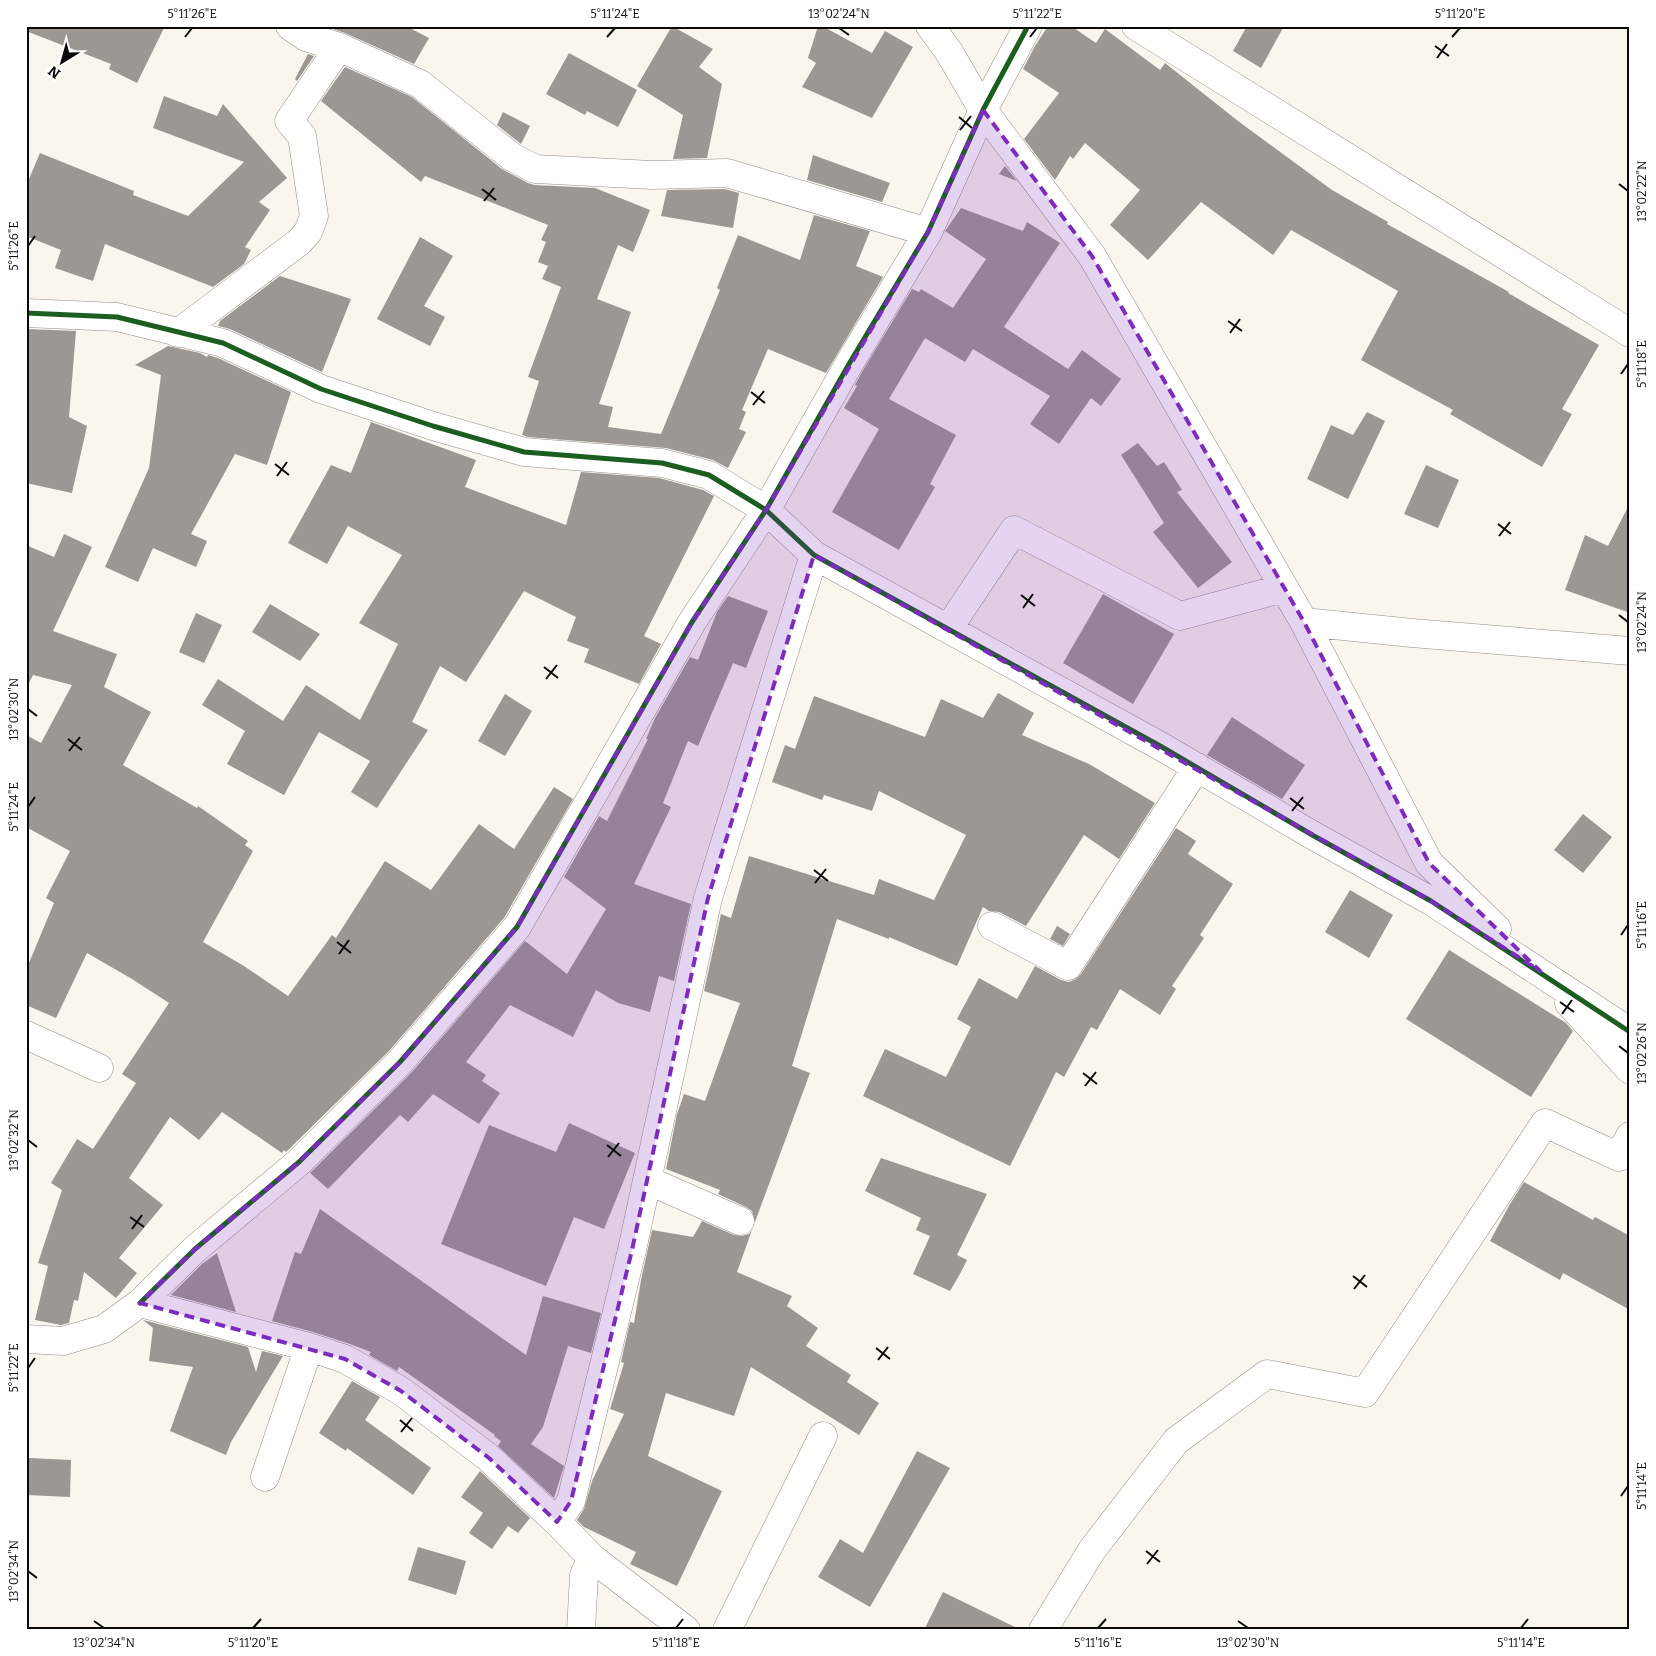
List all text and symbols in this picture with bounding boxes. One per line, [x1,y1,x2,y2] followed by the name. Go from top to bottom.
[167,7,217,21] text: 5°11'26"E
[590,7,640,21] text: 5°11'24"E
[808,7,870,21] text: 13°02'24"N
[1012,7,1062,21] text: 5°11'22"E
[1435,7,1485,21] text: 5°11'20"E
[38,38,88,88] north arrow
[45,62,64,82] text: N
[1635,160,1649,222] text: 13°02'22"N
[7,221,21,271] text: 5°11'26"E
[1635,340,1649,388] text: 5°11'18"E
[1635,591,1649,653] text: 13°02'24"N
[7,677,21,740] text: 13°02'30"N
[7,782,21,832] text: 5°11'24"E
[1635,901,1649,949] text: 5°11'16"E
[1635,1022,1649,1084] text: 13°02'26"N
[7,1109,21,1171] text: 13°02'32"N
[7,1343,21,1393] text: 5°11'22"E
[1635,1462,1649,1510] text: 5°11'14"E
[7,1539,21,1602] text: 13°02'34"N
[73,1636,136,1650] text: 13°02'34"N
[228,1636,278,1650] text: 5°11'20"E
[652,1636,700,1650] text: 5°11'18"E
[1074,1636,1122,1650] text: 5°11'16"E
[1217,1636,1280,1650] text: 13°02'30"N
[1497,1636,1545,1650] text: 5°11'14"E

